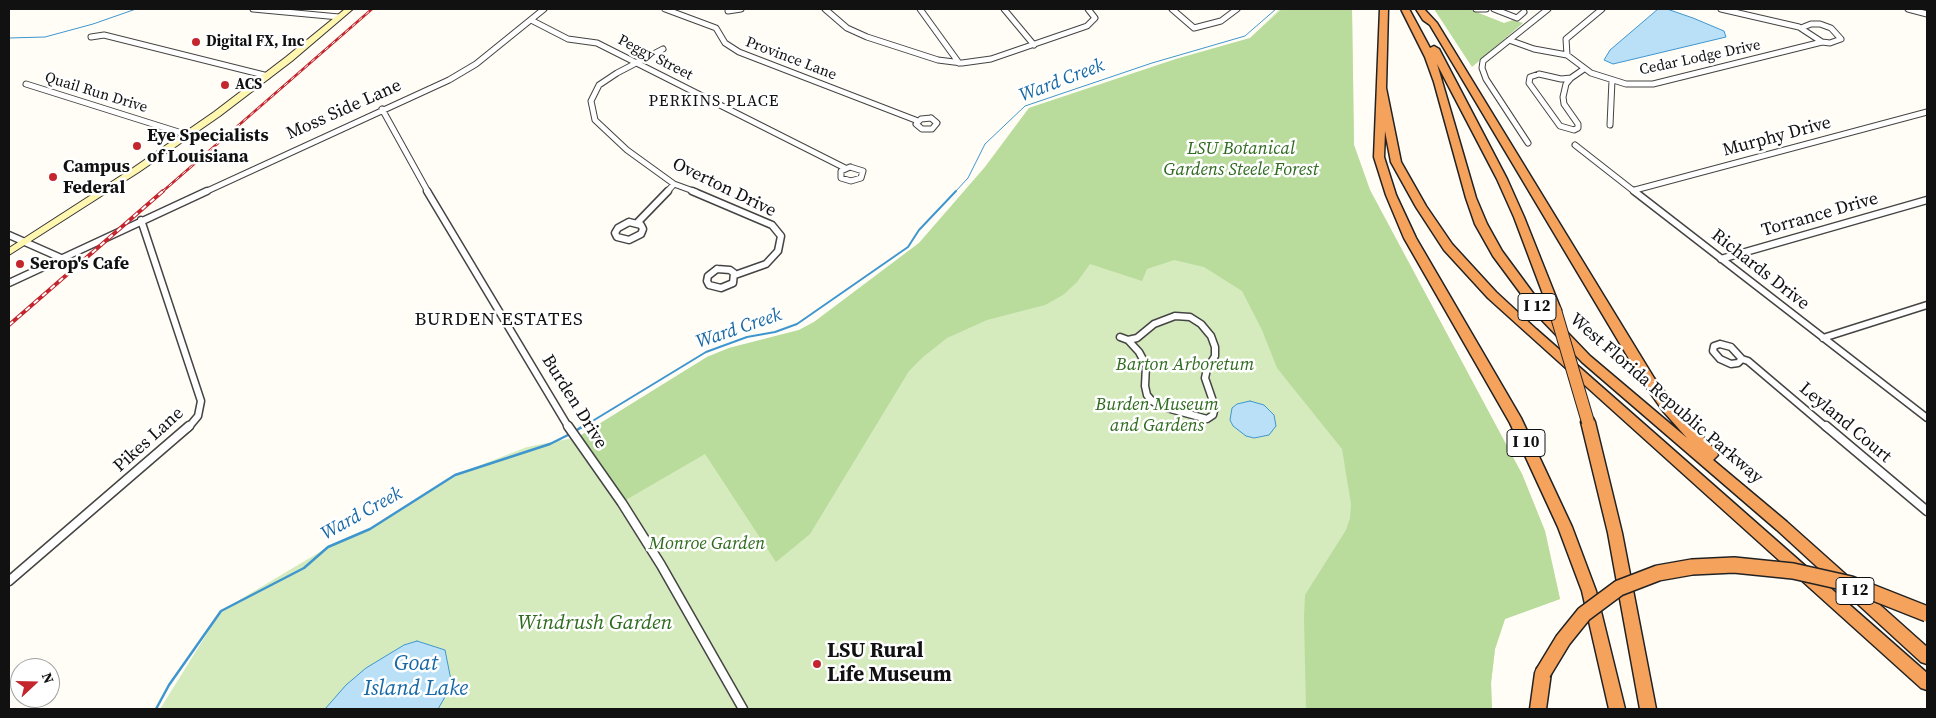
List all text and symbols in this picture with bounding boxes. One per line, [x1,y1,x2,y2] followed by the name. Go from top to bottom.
[615,31,695,85] street label: Peggy Street
[206,33,304,51] place label: Digital FX, Inc
[743,33,839,85] street label: Province Lane
[190,36,202,48] marker: Digital FX, Inc
[1638,36,1762,80] street label: Cedar Lodge Drive
[1016,54,1108,108] water label: Ward Creek
[42,69,150,117] street label: Quail Run Drive
[283,75,405,145] street label: Moss Side Lane
[235,76,262,94] place label: ACS
[219,79,231,91] marker: ACS
[647,92,781,112] district label: PERKINS PLACE
[1720,112,1834,162] street label: Murphy Drive
[147,125,269,168] place label: Eye Specialists of Louisiana
[1164,138,1318,180] park label: LSU Botanical Gardens Steele Forest
[131,140,143,152] marker: Eye Specialists of Louisiana
[669,154,779,222] street label: Overton Drive
[63,156,130,198] place label: Campus Federal
[47,171,59,183] marker: Campus Federal
[1759,188,1881,242] street label: Torrance Drive
[1707,225,1813,315] street label: Richards Drive
[30,253,129,275] place label: Serop's Cafe
[14,258,26,270] marker: Serop's Cafe
[1518,294,1556,320] road number: I 12
[693,304,785,354] water label: Ward Creek
[413,309,585,331] district label: BURDEN ESTATES
[1565,309,1767,489] street label: West Florida Republic Parkway
[537,351,611,453] street label: Burden Drive
[1116,354,1254,376] park label: Barton Arboretum
[1795,378,1895,468] street label: Leyland Court
[1095,394,1219,436] park label: Burden Museum and Gardens
[110,403,188,477] street label: Pikes Lane
[1507,429,1545,456] road number: I 10
[317,482,407,546] water label: Ward Creek
[649,533,765,555] park label: Monroe Garden
[1836,578,1874,604] road number: I 12
[518,611,672,637] park label: Windrush Garden
[827,639,952,689] place label: LSU Rural Life Museum
[364,651,468,702] water label: Goat Island Lake
[10,658,60,708] north arrow
[811,658,823,670] marker: LSU Rural Life Museum
[37,670,59,686] text: N

